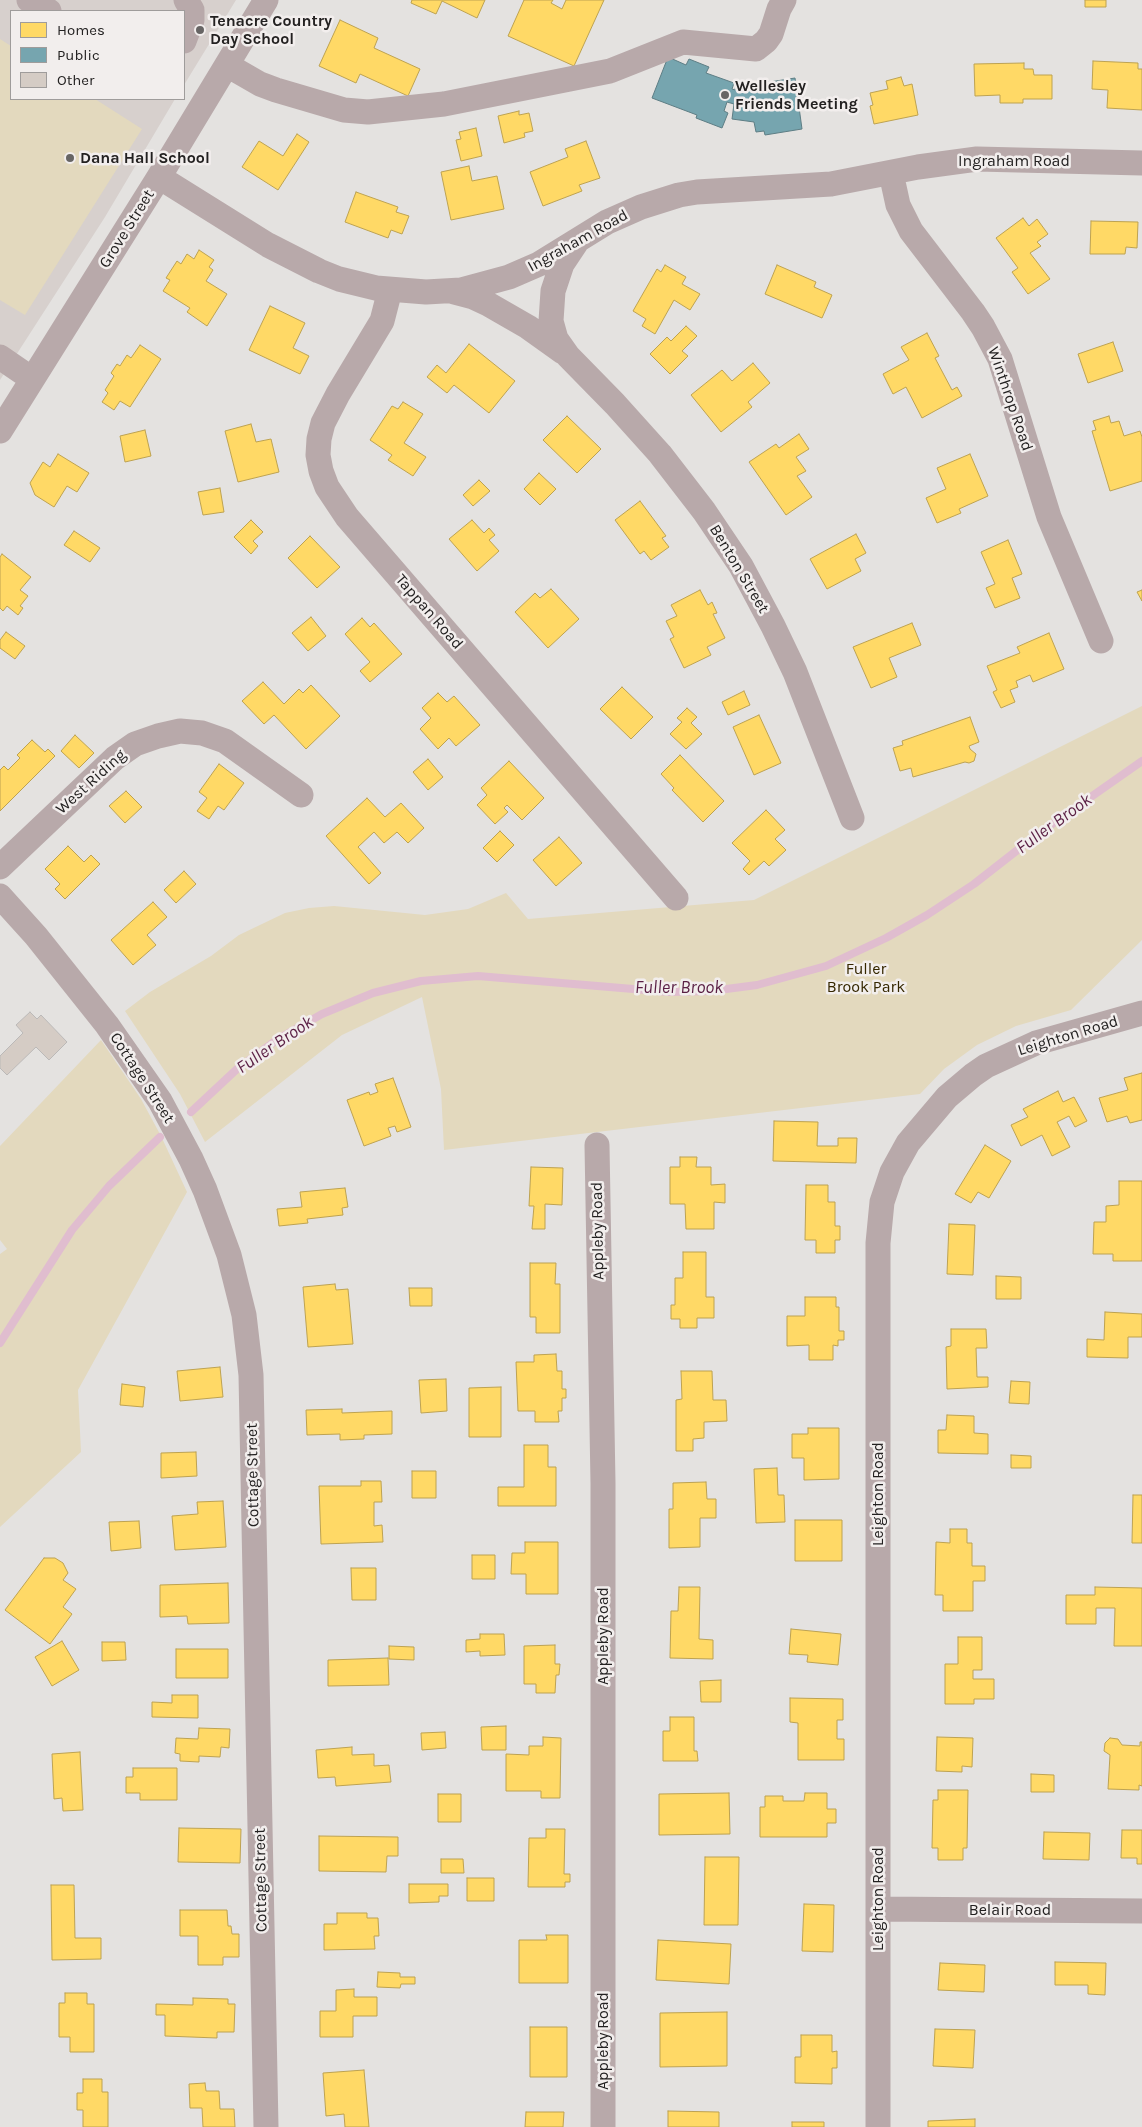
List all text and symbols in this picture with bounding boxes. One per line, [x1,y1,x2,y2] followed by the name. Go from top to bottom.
[10,10,185,100] legend
[210,11,332,49] place label: Tenacre Country Day School
[57,21,105,39] text: Homes
[194,24,206,36] marker: Tenacre Country Day School
[57,46,100,64] text: Public
[57,71,95,89] text: Other
[735,76,858,114] place label: Wellesley Friends Meeting
[719,89,731,101] marker: Wellesley Friends Meeting
[80,148,210,168] place label: Dana Hall School
[958,151,1070,171] street label: Ingraham Road
[64,152,76,164] marker: Dana Hall School
[95,186,159,272] street label: Grove Street
[524,205,632,277] street label: Ingraham Road
[983,344,1037,454] street label: Winthrop Road
[705,521,773,617] street label: Benton Street
[391,571,467,653] street label: Tappan Road
[52,746,130,818] street label: West Riding
[1012,789,1096,859] water label: Fuller Brook
[827,959,905,997] park label: Fuller Brook Park
[635,977,723,999] water label: Fuller Brook
[232,1011,318,1079] water label: Fuller Brook
[1015,1012,1121,1060] street label: Leighton Road
[106,1029,178,1127] street label: Cottage Street
[588,1182,608,1280] street label: Appleby Road
[242,1423,264,1527] street label: Cottage Street
[868,1442,888,1546] street label: Leighton Road
[593,1587,613,1685] street label: Appleby Road
[250,1828,272,1932] street label: Cottage Street
[868,1847,888,1951] street label: Leighton Road
[969,1900,1051,1920] street label: Belair Road
[593,1992,613,2090] street label: Appleby Road

